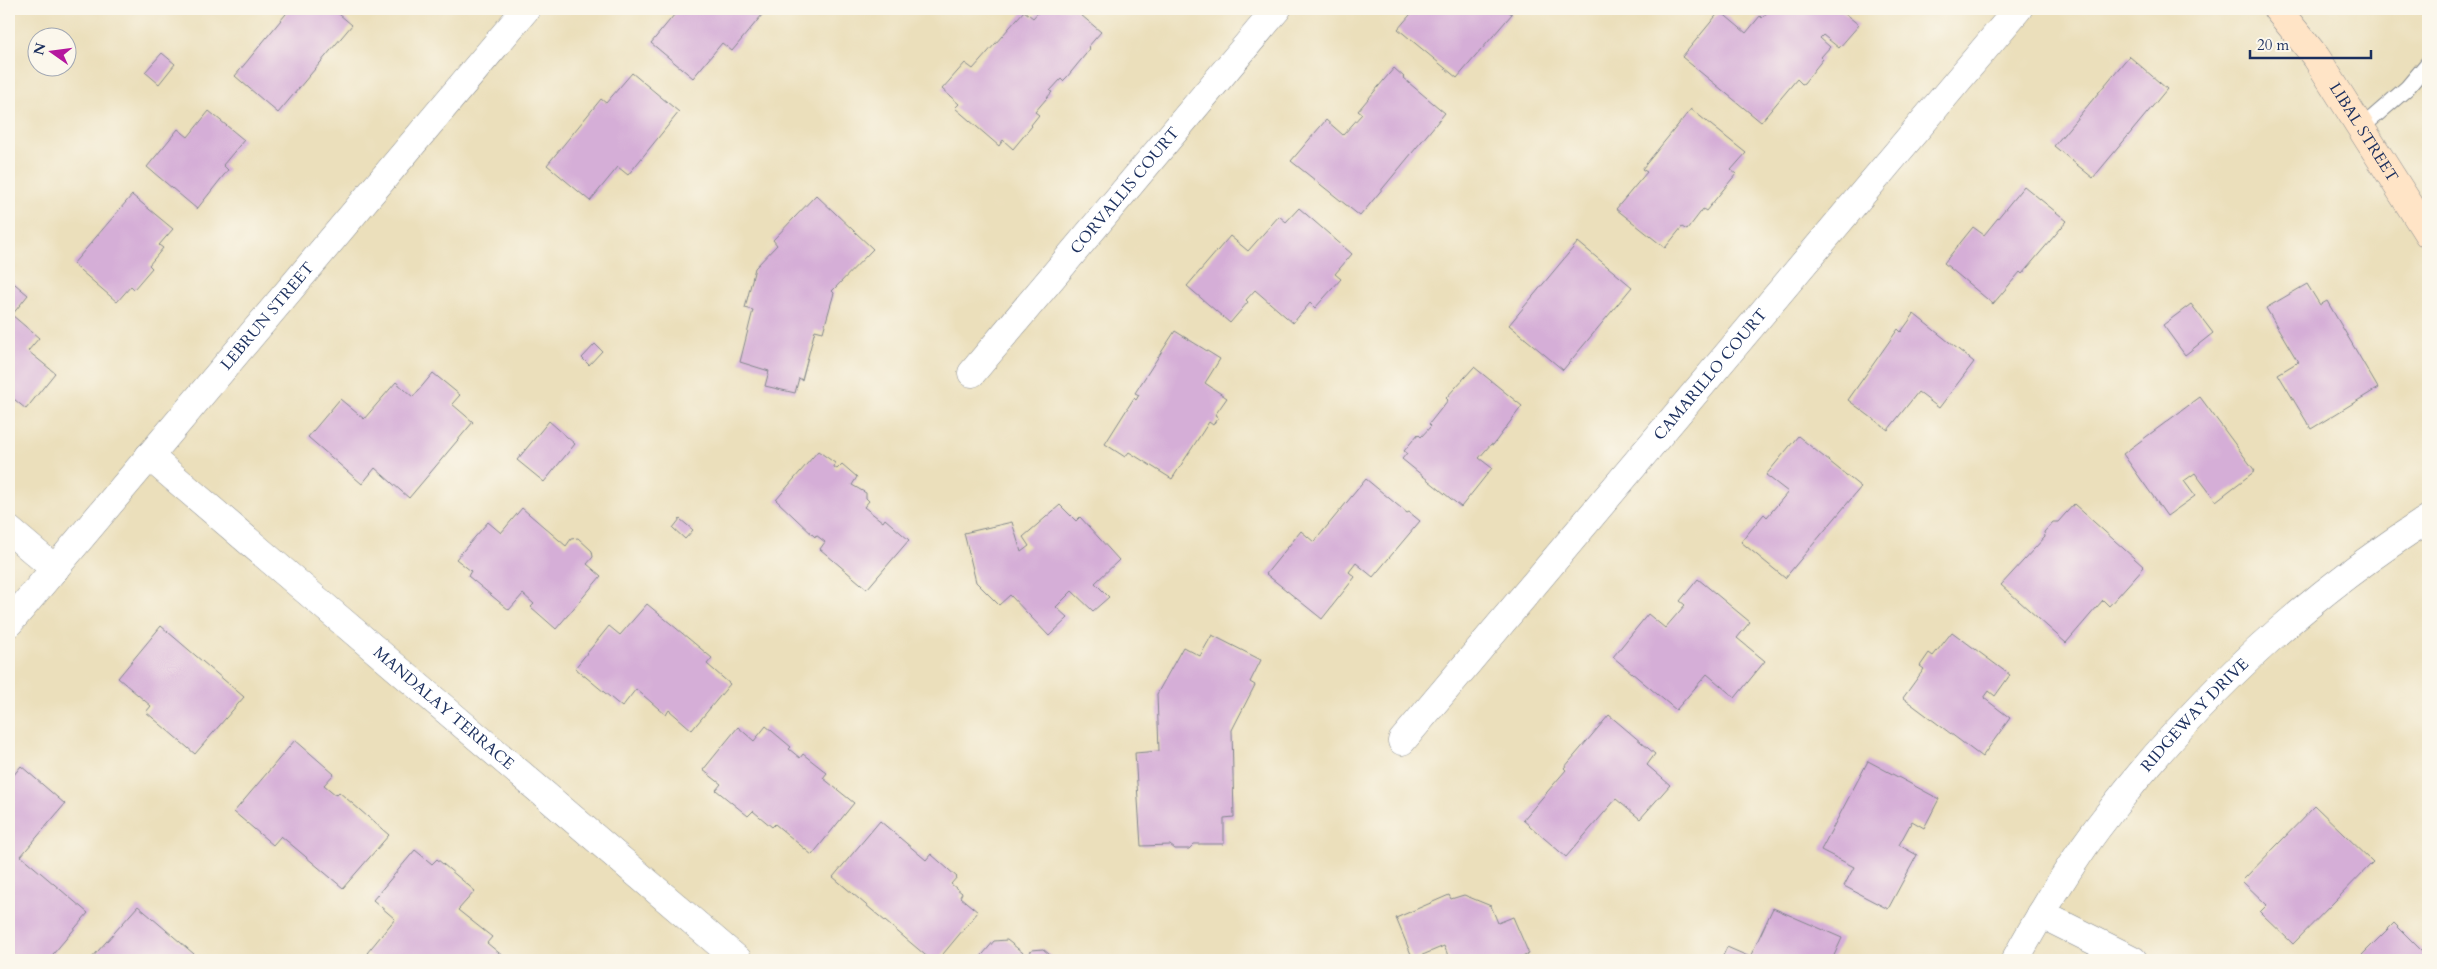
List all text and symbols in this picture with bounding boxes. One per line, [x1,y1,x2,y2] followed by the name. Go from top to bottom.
[28,28,78,78] north arrow
[2250,28,2371,60] scale bar
[2257,35,2289,55] text: 20 m
[29,41,51,57] text: N
[2324,78,2404,186] street label: LIBAL STREET
[1065,122,1185,259] street label: CORVALLIS COURT
[215,257,319,375] street label: LEBRUN STREET
[1649,304,1772,445] street label: CAMARILLO COURT
[369,642,519,775] street label: MANDALAY TERRACE
[2136,653,2254,777] street label: RIDGEWAY DRIVE

